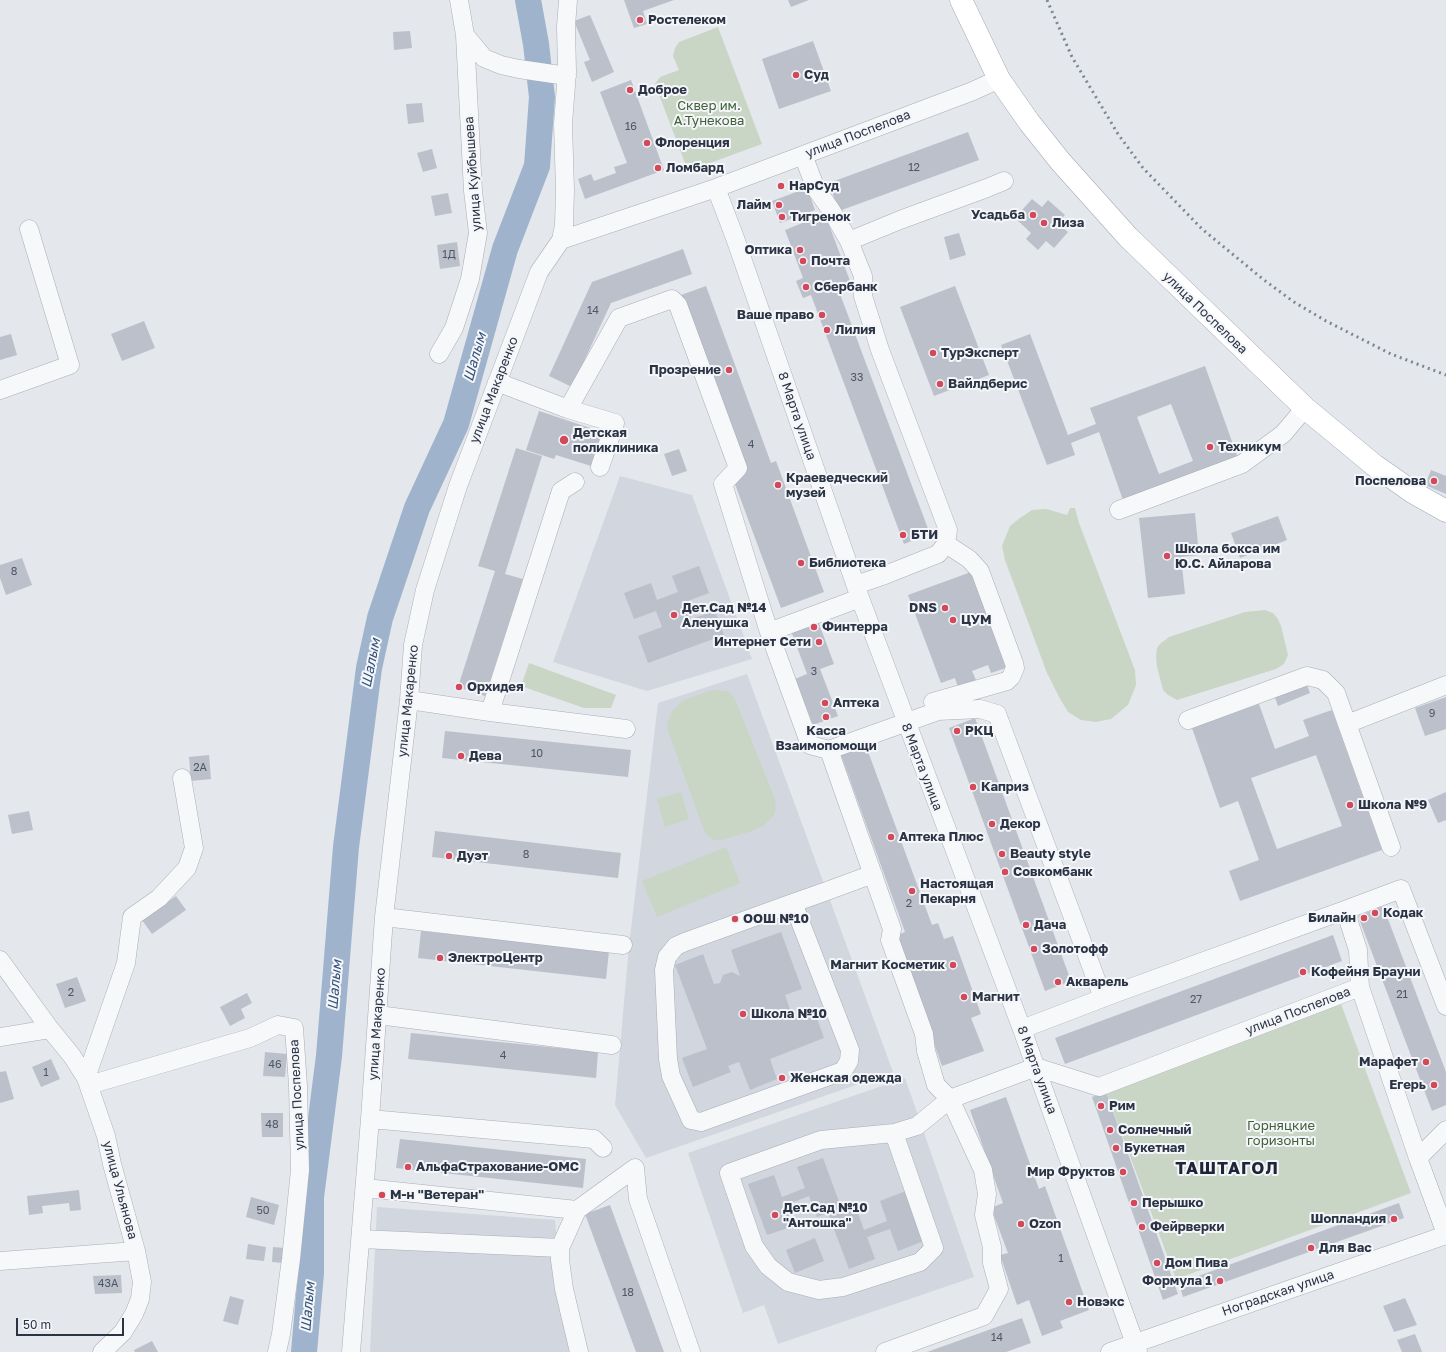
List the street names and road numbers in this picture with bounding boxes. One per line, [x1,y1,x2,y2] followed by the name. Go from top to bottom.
[803,107,913,161] street label: улица Поспелова
[461,116,485,232] street label: улица Куйбышева
[1160,269,1250,357] street label: улица Поспелова
[466,334,522,446] street label: улица Макаренко
[775,370,819,462] street label: 8 Марта улица
[394,644,422,758] street label: улица Макаренко
[898,721,946,813] street label: 8 Марта улица
[365,967,389,1081] street label: улица Макаренко
[1243,984,1353,1038] street label: улица Поспелова
[1014,1024,1060,1116] street label: 8 Марта улица
[286,1039,308,1151] street label: улица Поспелова
[99,1139,141,1241] street label: улица Ульянова
[1220,1267,1336,1319] street label: Ноградская улица

